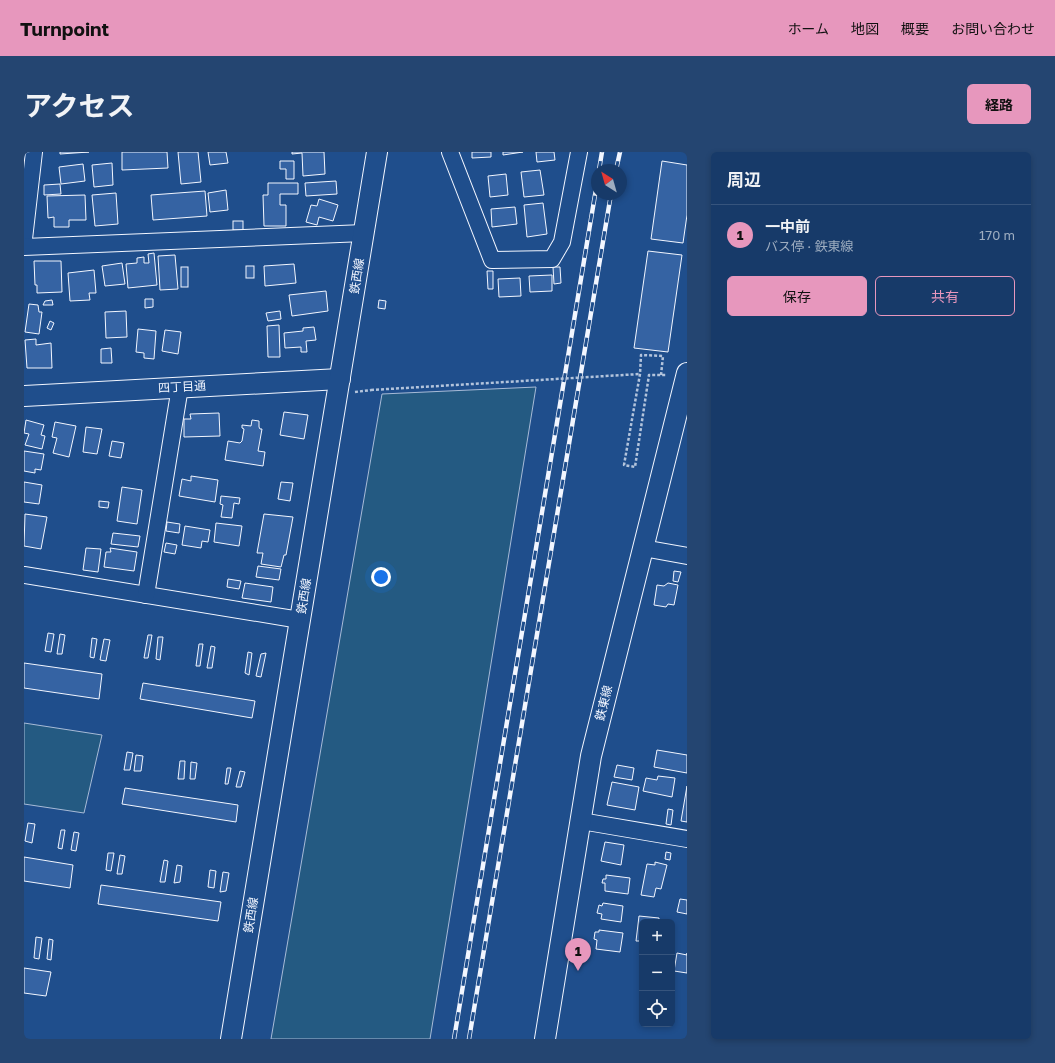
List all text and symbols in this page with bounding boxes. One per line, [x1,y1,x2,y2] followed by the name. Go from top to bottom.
[20,17,109,40] text: Turnpoint
[787,20,829,37] text: ホーム
[851,20,879,37] text: 地図
[901,20,929,37] text: 概要
[951,20,1035,37] text: お問い合わせ
[967,84,1031,124] button: 経路
[24,89,135,122] text: アクセス
[591,164,627,200] north arrow
[727,169,761,190] text: 周辺
[765,217,810,235] text: 一中前
[737,227,743,243] text: 1
[979,227,1015,243] text: 170 m
[765,238,853,254] text: バス停 · 鉄東線
[346,257,367,295] street label: 鉄西線
[727,276,867,316] button: 保存
[875,276,1015,316] button: 共有
[158,378,206,395] street label: 四丁目通
[371,567,391,587] your location
[293,577,314,615] street label: 鉄西線
[592,684,615,722] street label: 鉄東線
[240,896,261,934] street label: 鉄西線
[639,919,675,1027] map controls
[639,919,675,955] button: +
[565,938,591,971] pin: 1
[639,955,675,991] button: −
[639,991,675,1027] button: locate

